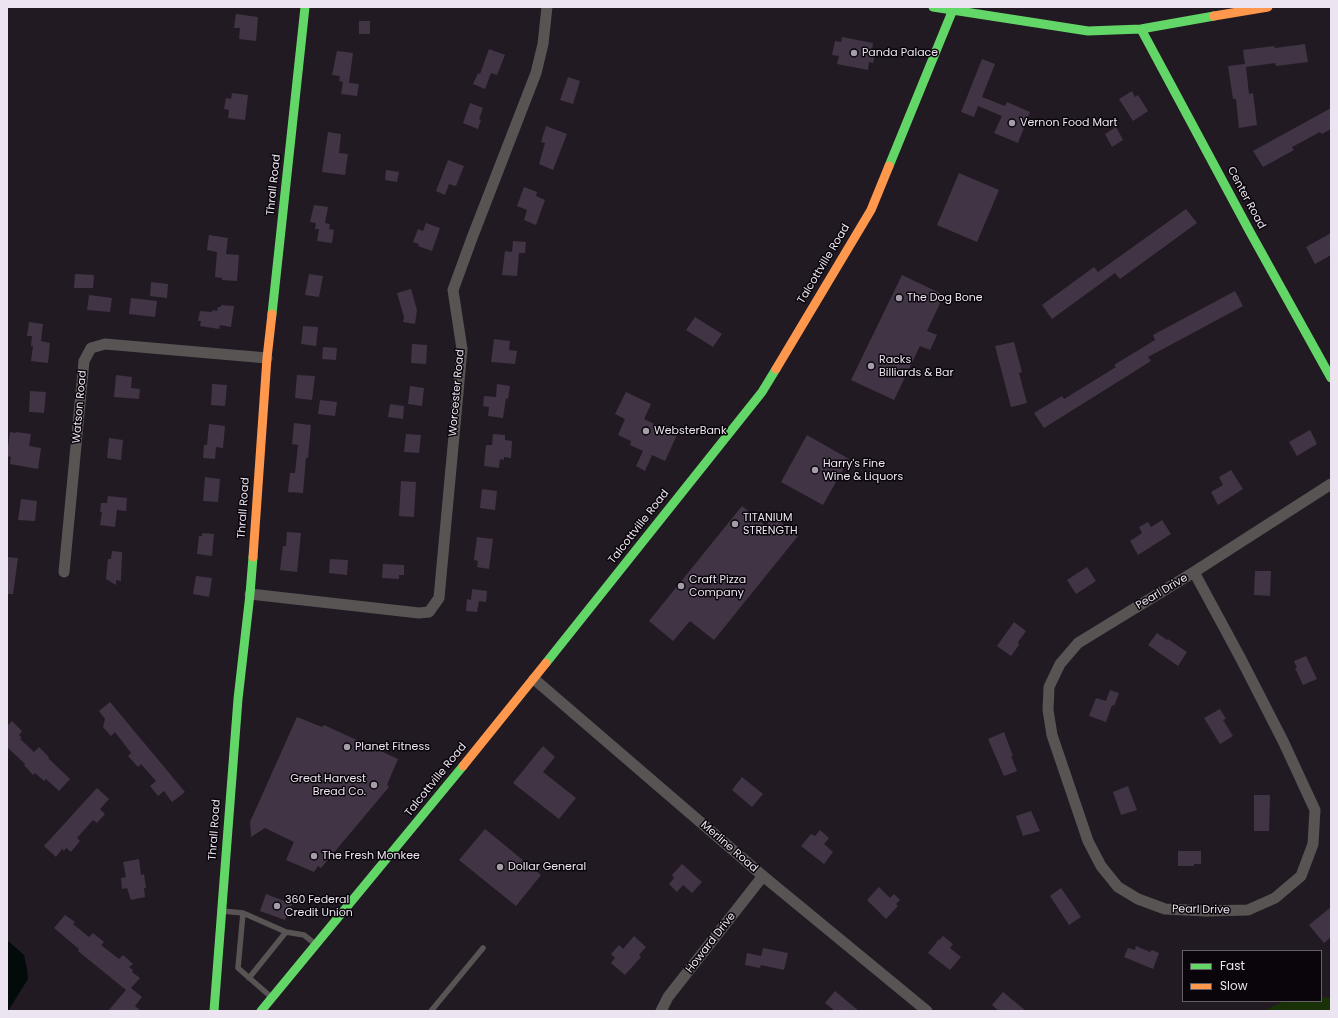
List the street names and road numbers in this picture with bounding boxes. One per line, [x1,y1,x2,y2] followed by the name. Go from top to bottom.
[264,154,284,216] street label: Thrall Road
[1224,165,1268,231] street label: Center Road
[795,222,853,306] street label: Talcottville Road
[447,349,467,437] street label: Worcester Road
[70,370,90,444] street label: Watson Road
[235,477,253,539] street label: Thrall Road
[606,487,672,567] street label: Talcottville Road
[1134,571,1190,613] street label: Pearl Drive
[402,741,470,819] street label: Talcottville Road
[206,799,224,861] street label: Thrall Road
[698,819,760,875] street label: Merline Road
[1172,903,1230,917] street label: Pearl Drive
[683,910,739,976] street label: Howard Drive

